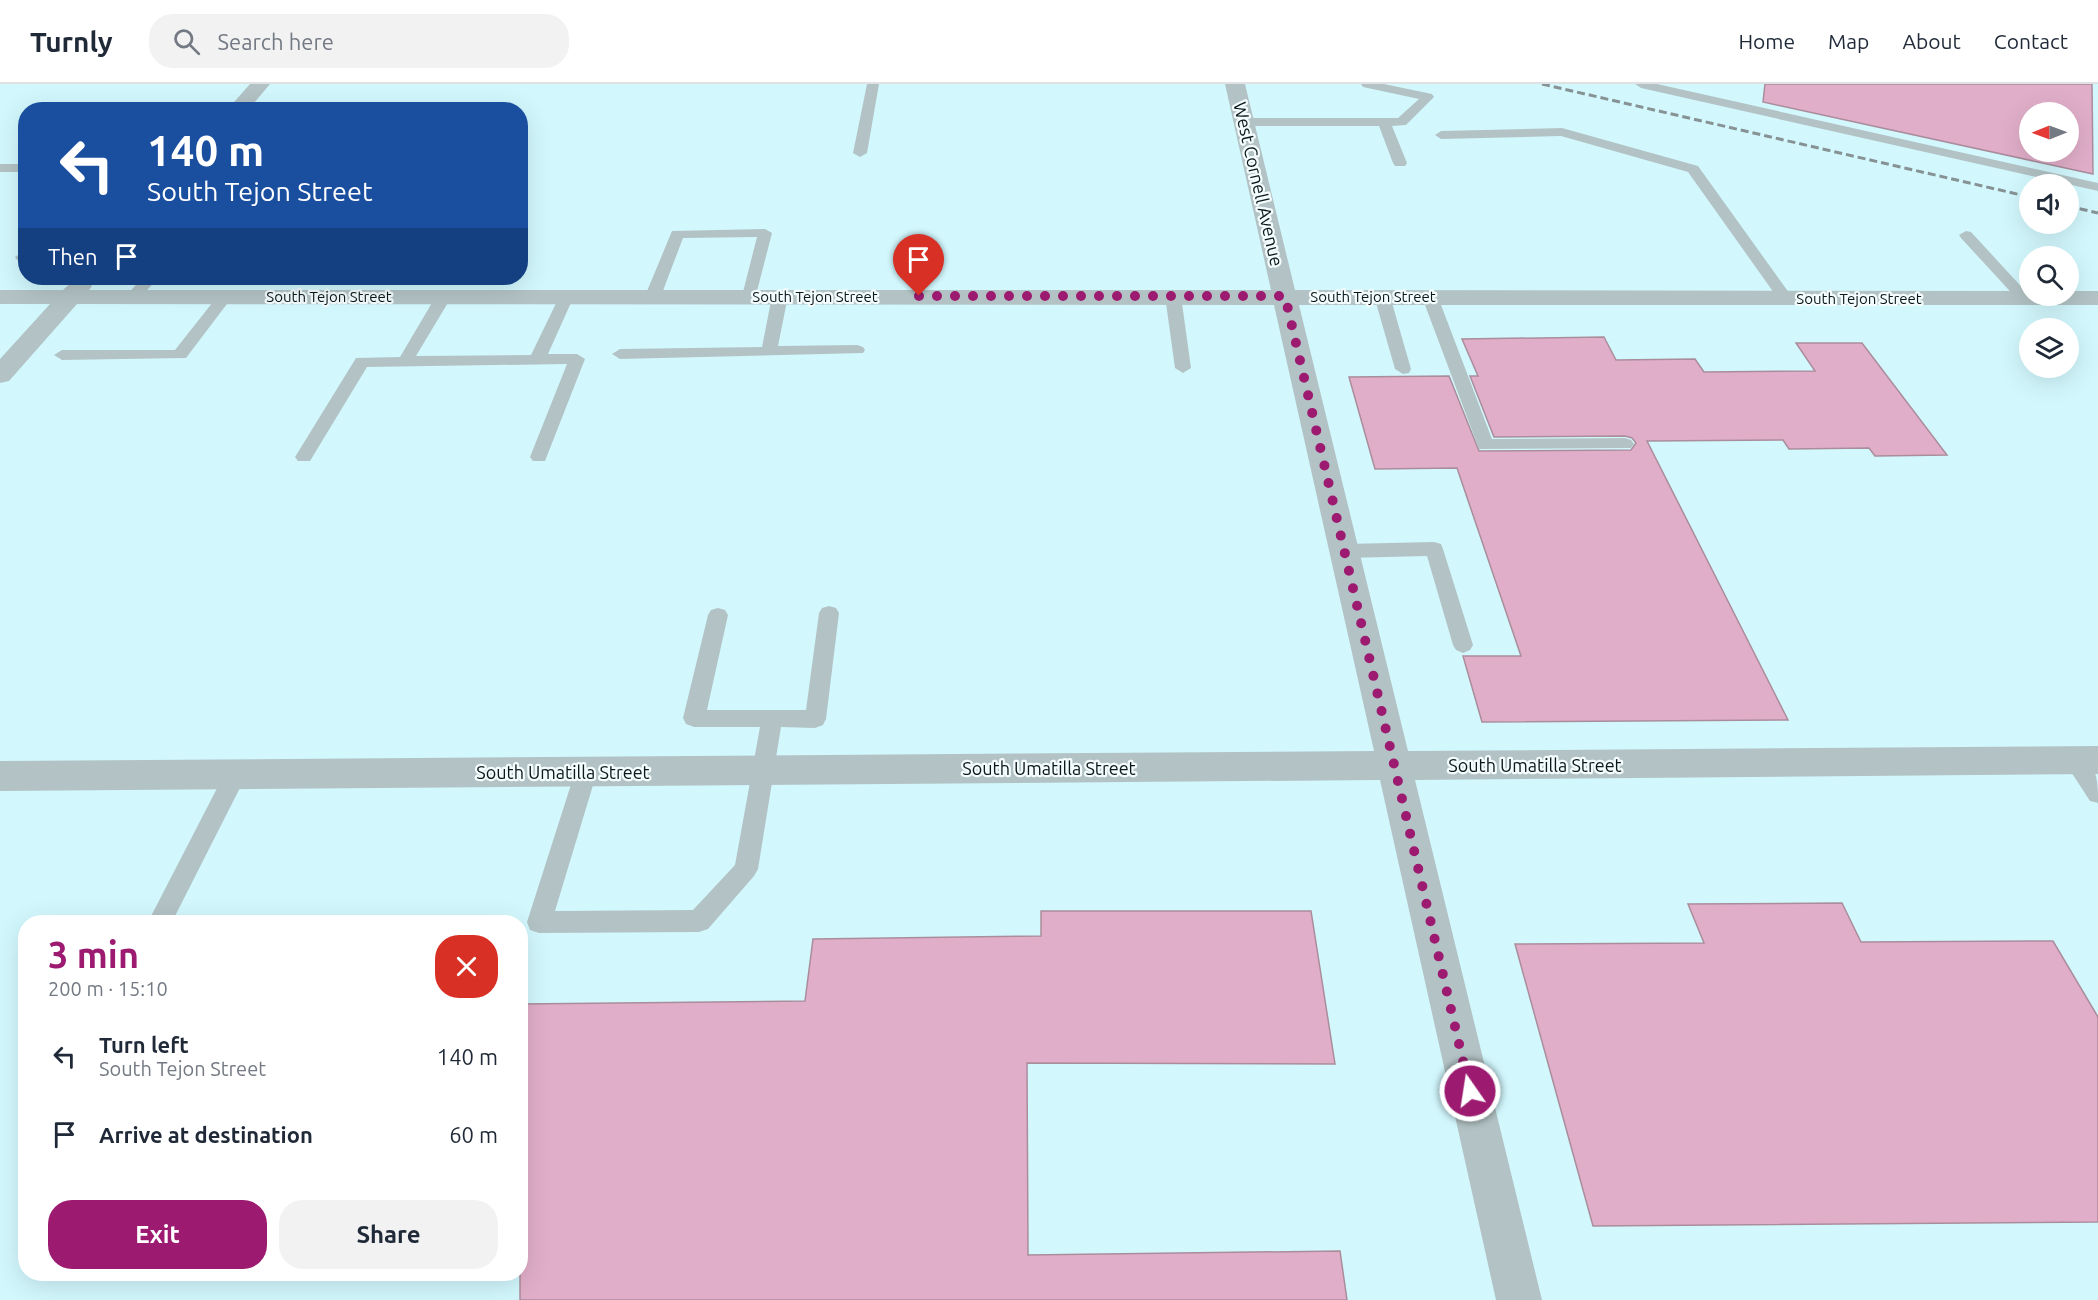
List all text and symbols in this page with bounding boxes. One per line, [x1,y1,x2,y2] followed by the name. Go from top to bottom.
[149,14,569,68] search box
[170,25,203,58] icon: search
[30,26,113,57] text: Turnly
[218,29,334,54] text: Search here
[1738,29,1795,53] text: Home
[1828,29,1869,53] text: Map
[1902,29,1961,53] text: About
[1994,29,2068,53] text: Contact
[1230,100,1288,268] street label: West Cornell Avenue
[2019,102,2079,162] north arrow
[2019,102,2079,378] map controls
[48,126,126,204] icon: left
[147,127,264,174] text: 140 m
[2019,174,2079,234] button: sound
[147,176,373,206] text: South Tejon Street
[893,234,944,296] pin
[110,240,143,273] icon: arrive
[902,243,935,276] icon: arrive
[48,244,98,269] text: Then
[2019,246,2079,306] button: search
[266,288,392,305] street label: South Tejon Street
[752,288,878,305] street label: South Tejon Street
[1310,288,1436,305] street label: South Tejon Street
[1796,290,1922,307] street label: South Tejon Street
[2019,318,2079,378] button: layers
[1448,755,1622,775] street label: South Umatilla Street
[962,758,1136,778] street label: South Umatilla Street
[476,762,650,782] street label: South Umatilla Street
[48,934,139,975] text: 3 min
[435,935,498,998] button: close
[48,977,168,1000] text: 200 m · 15:10
[99,1032,189,1057] text: Turn left
[48,1040,81,1073] icon: left
[437,1044,498,1069] text: 140 m
[99,1057,266,1080] text: South Tejon Street
[1438,1059,1502,1123] position arrow
[48,1118,81,1151] icon: arrive
[99,1122,313,1147] text: Arrive at destination
[449,1122,498,1147] text: 60 m
[48,1200,267,1269] button: Exit
[279,1200,498,1269] button: Share

